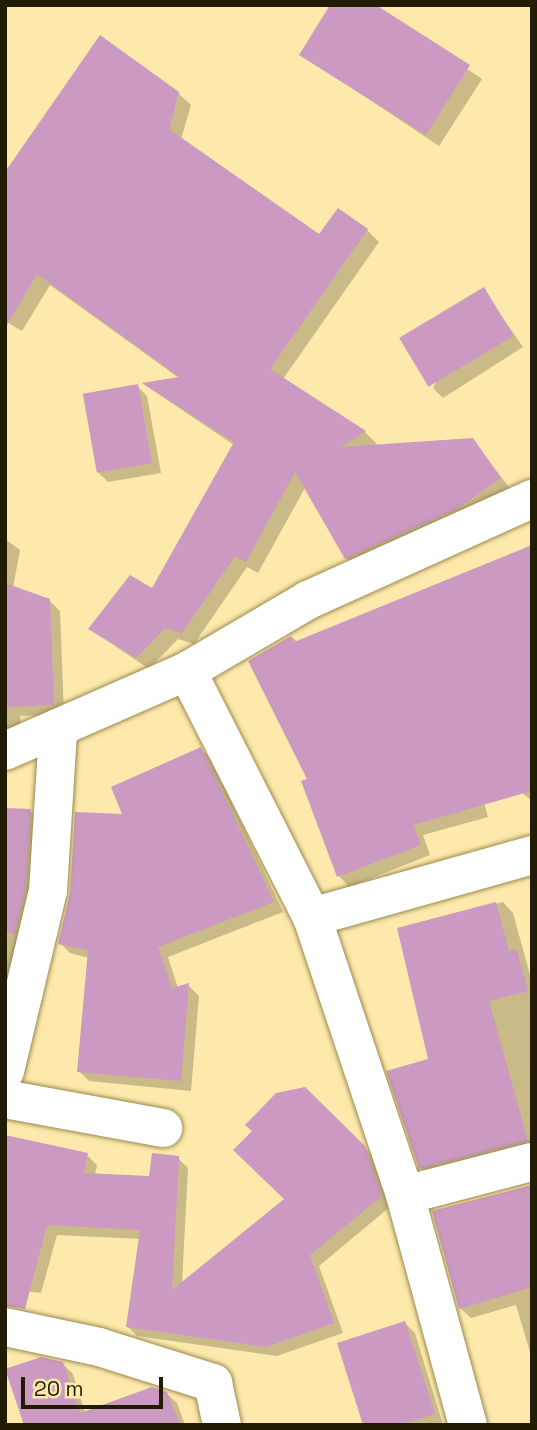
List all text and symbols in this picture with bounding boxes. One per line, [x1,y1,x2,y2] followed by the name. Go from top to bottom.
[24,1364,166,1408] scale bar
[34,1375,84,1402] text: 20 m

